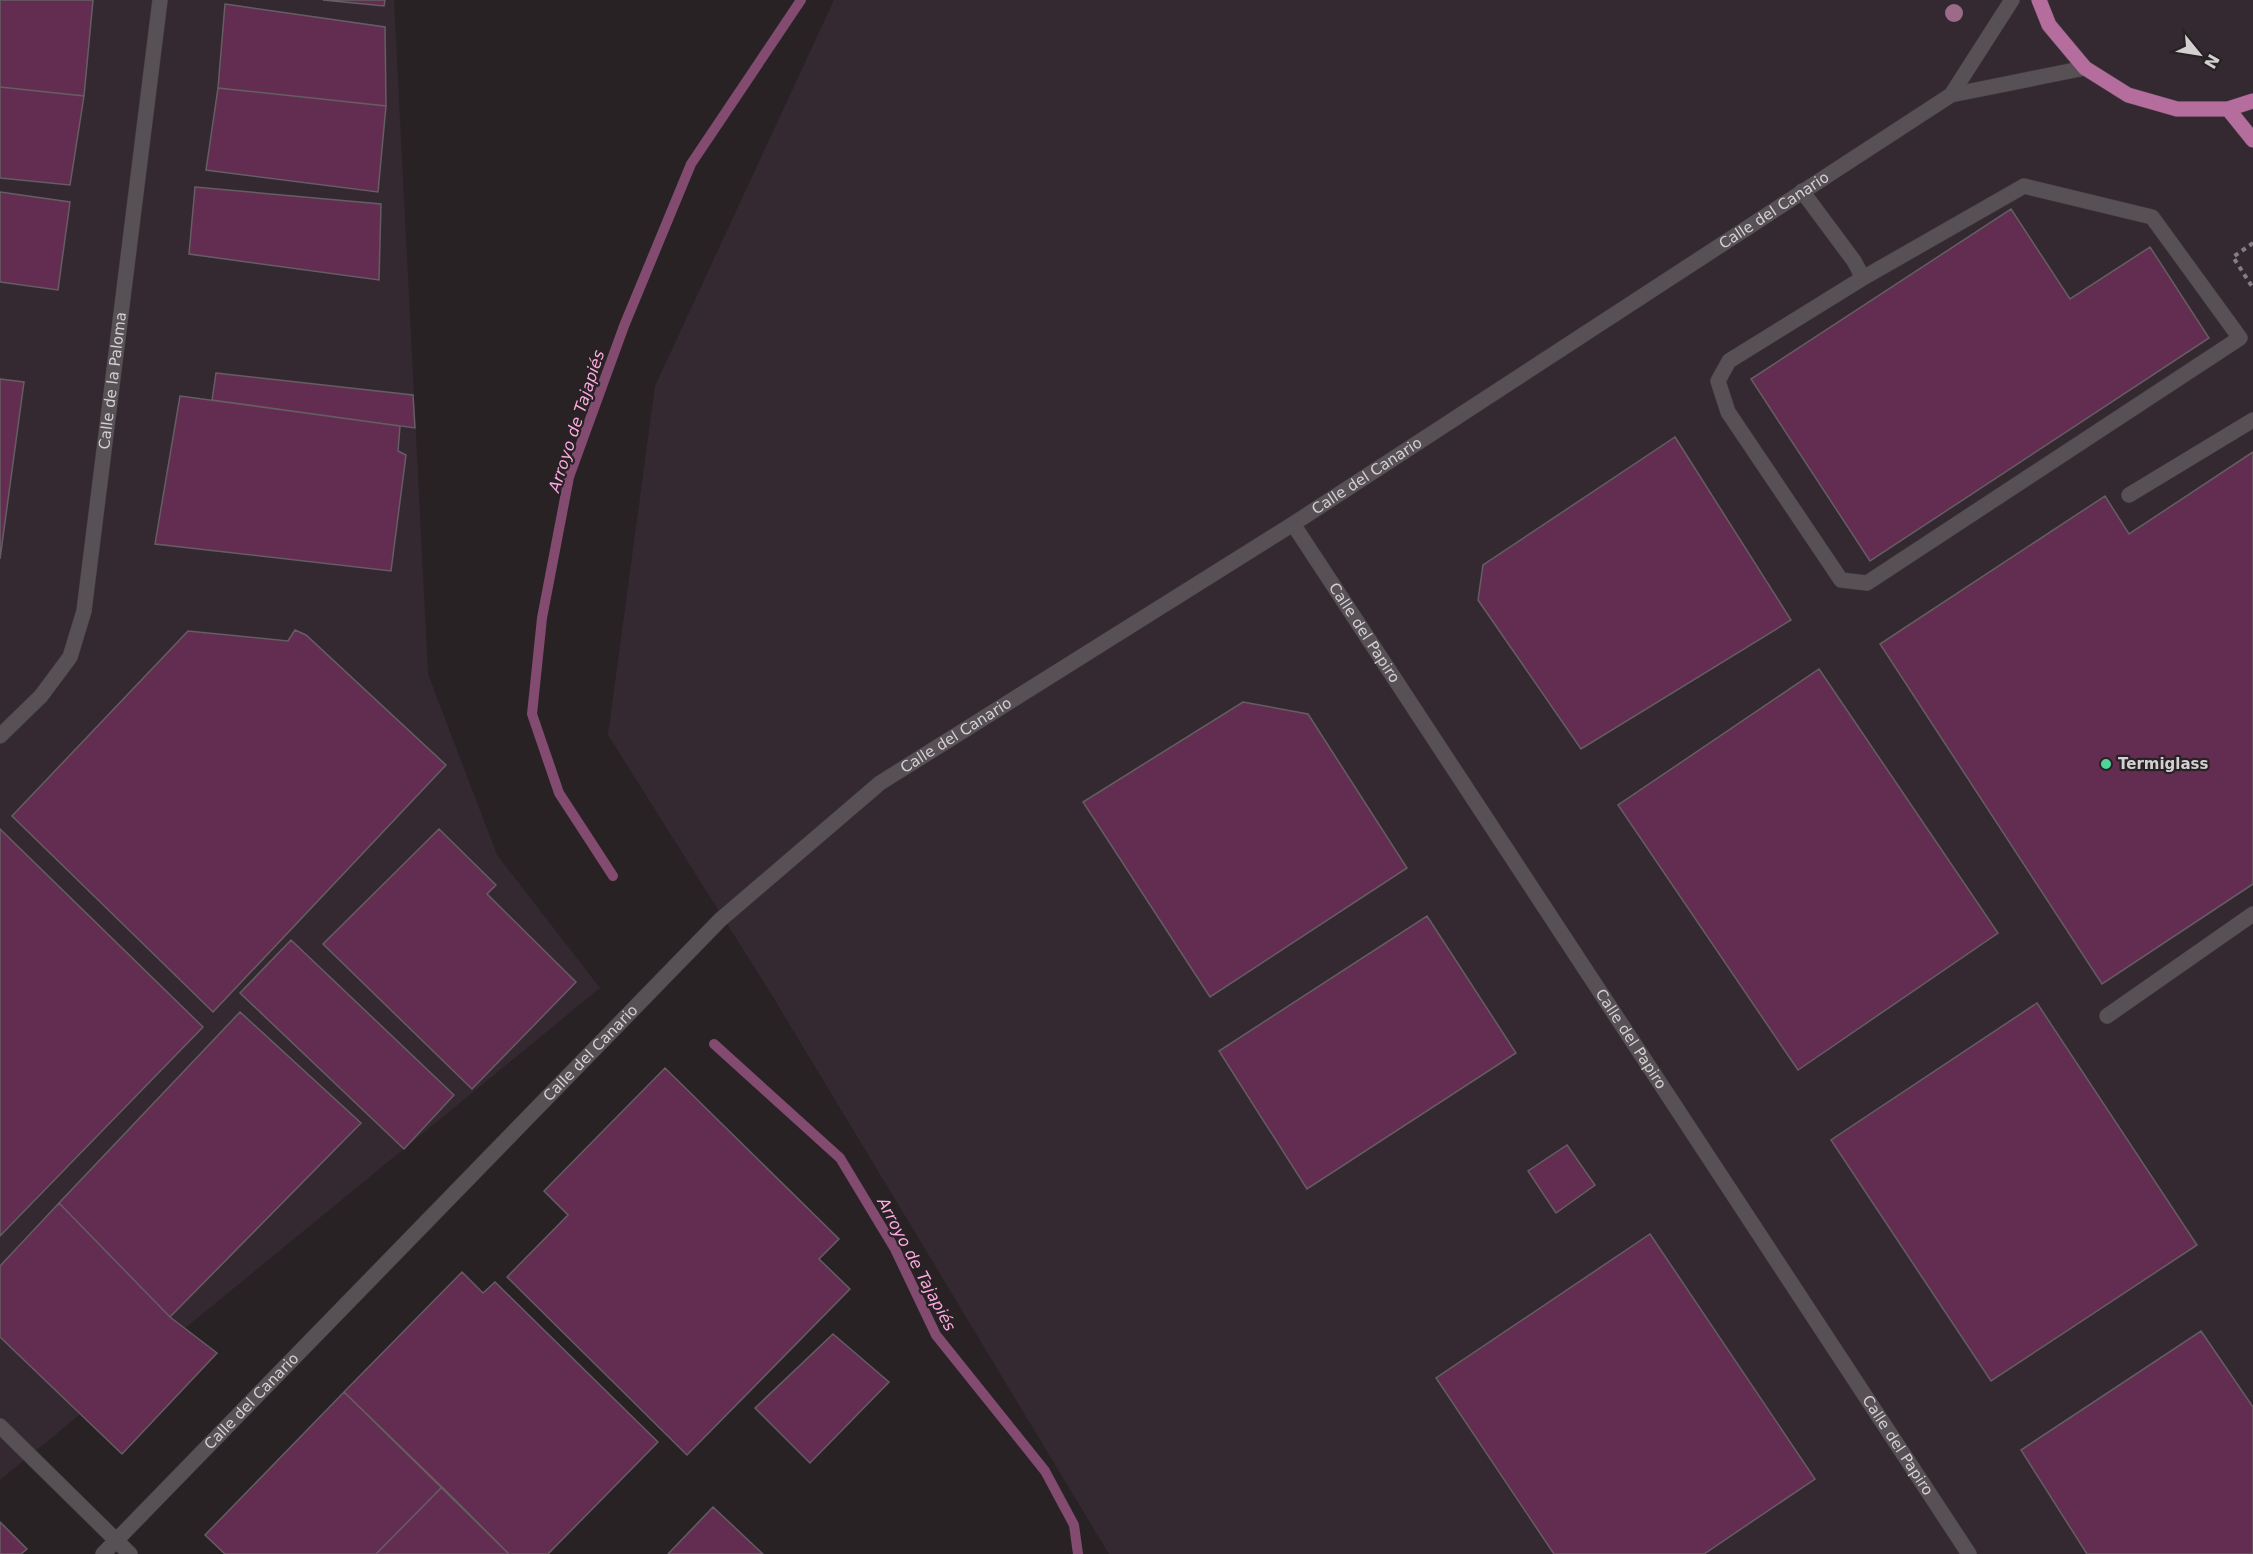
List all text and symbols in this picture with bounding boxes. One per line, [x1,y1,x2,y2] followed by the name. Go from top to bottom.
[2169,24,2229,84] north arrow
[2200,51,2223,72] text: N
[1716,168,1832,253] street label: Calle del Canario
[95,311,130,451] street label: Calle de la Paloma
[544,348,608,496] water label: Arroyo de Tajapiés
[1308,433,1425,518] street label: Calle del Canario
[1325,579,1404,686] street label: Calle del Papiro
[897,694,1015,777] street label: Calle del Canario
[2118,755,2209,773] place label: Termiglass
[2099,757,2113,771] marker: Termiglass
[1592,986,1670,1092] street label: Calle del Papiro
[540,1001,641,1105] street label: Calle del Canario
[873,1193,960,1334] water label: Arroyo de Tajapiés
[201,1349,303,1453] street label: Calle del Canario
[1858,1392,1937,1499] street label: Calle del Papiro

